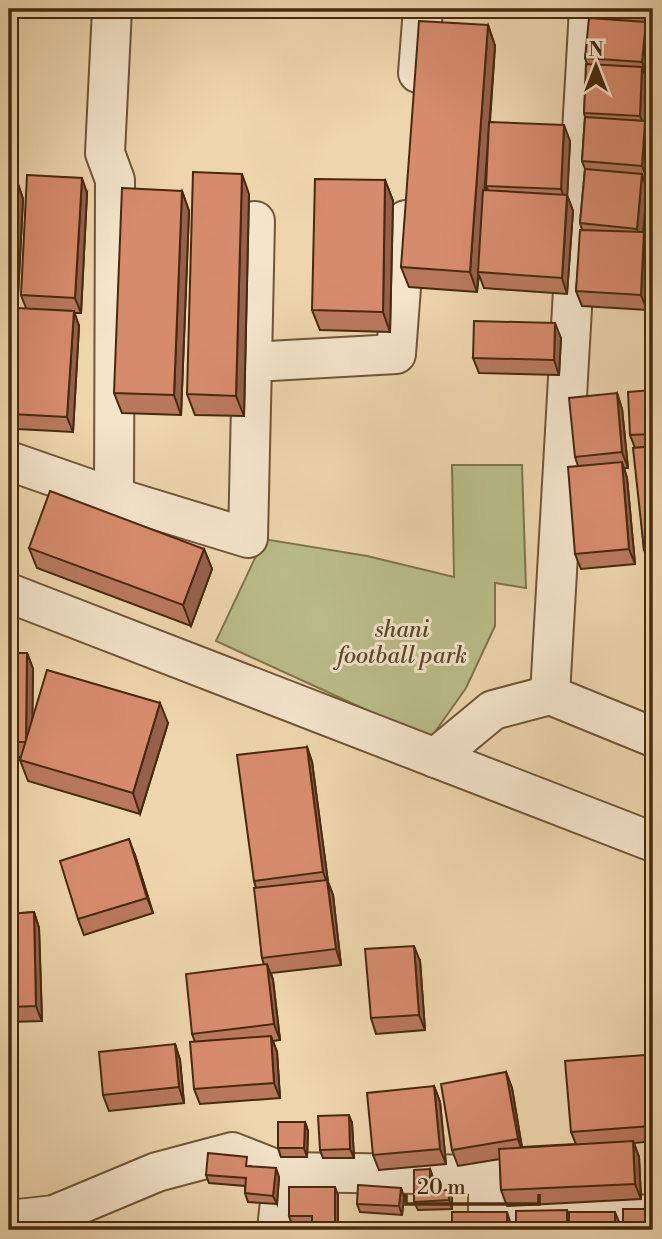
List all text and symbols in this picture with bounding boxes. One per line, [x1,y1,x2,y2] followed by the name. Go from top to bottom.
[560,32,630,102] north arrow
[588,38,604,62] text: N
[332,616,467,670] park label: shani football park
[406,1162,540,1206] scale bar
[417,1175,466,1201] text: 20 m

